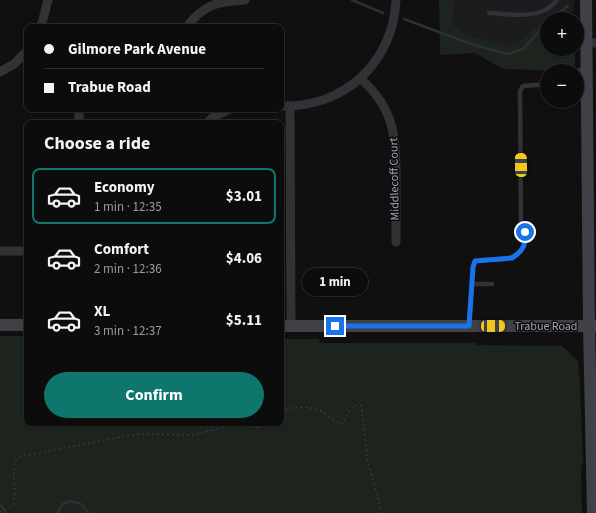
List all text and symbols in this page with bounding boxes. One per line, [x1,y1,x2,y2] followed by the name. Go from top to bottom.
[540,12,584,108] map controls
[540,12,584,56] button: +
[68,39,206,60] text: Gilmore Park Avenue
[540,64,584,108] button: −
[68,77,151,98] text: Trabue Road
[44,131,150,156] text: Choose a ride
[385,137,404,221] street label: Middlecoff Court
[515,153,527,177] car
[94,177,155,198] text: Economy
[46,178,82,214] icon: car
[226,186,262,207] text: $3.01
[94,198,162,216] text: 1 min · 12:35
[516,223,534,241] route start
[94,239,149,260] text: Comfort
[46,240,82,276] icon: car
[226,248,262,269] text: $4.06
[94,260,162,278] text: 2 min · 12:36
[302,268,368,296] callout: 1 min
[319,273,351,291] text: 1 min
[94,301,110,322] text: XL
[46,302,82,338] icon: car
[226,310,262,331] text: $5.11
[326,317,344,335] route end
[514,318,578,335] street label: Trabue Road
[481,320,505,332] car
[94,322,162,340] text: 3 min · 12:37
[44,372,264,418] button: Confirm

